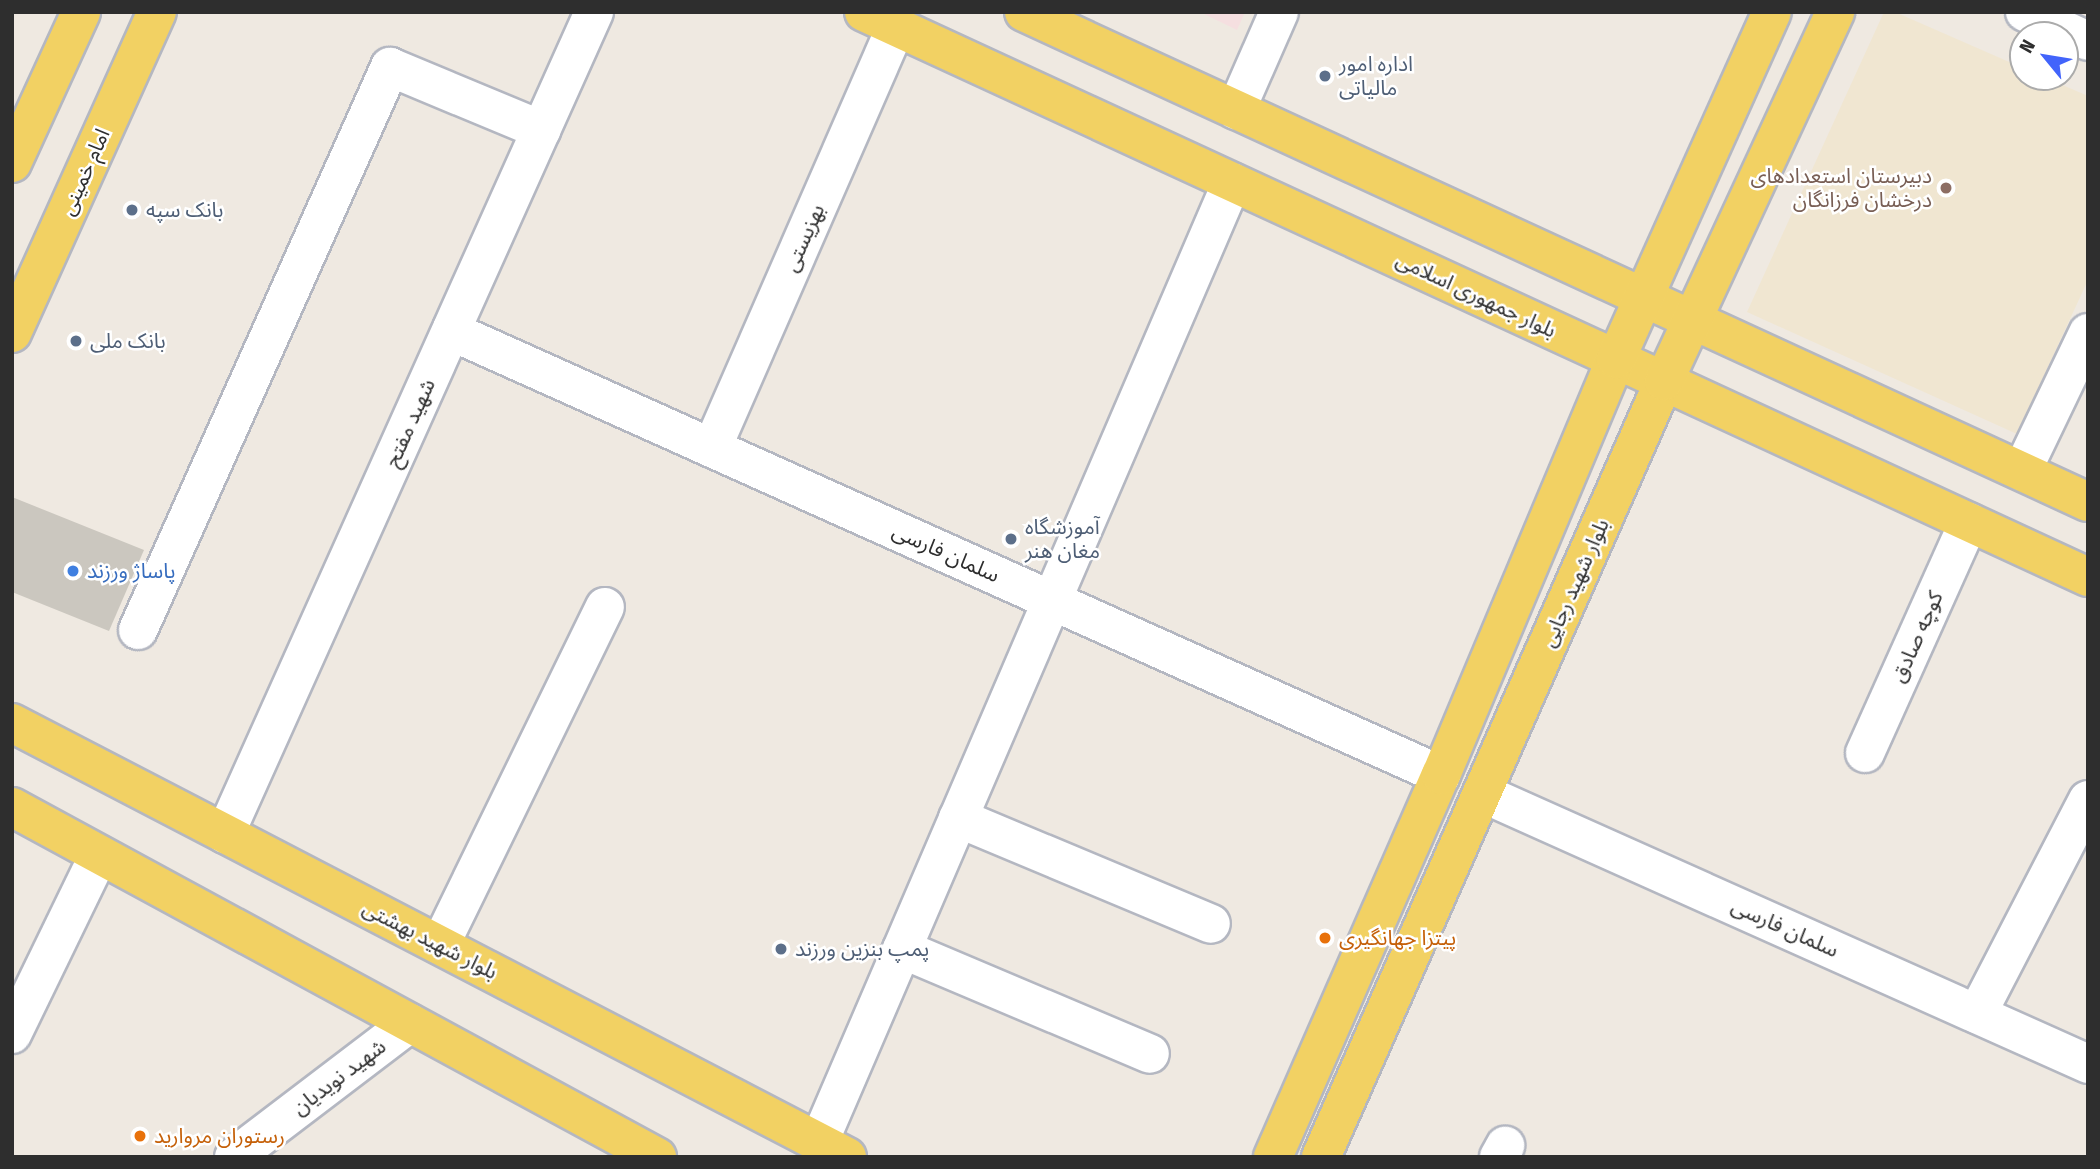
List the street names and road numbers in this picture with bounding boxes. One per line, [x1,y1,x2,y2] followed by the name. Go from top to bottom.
[55,125,115,219] street label: امام خمینی
[778,200,830,276] street label: بهزیستی
[1392,247,1560,343] street label: بلوار جمهوری اسلامی
[379,375,441,471] street label: شهید مفتح
[1535,515,1615,651] street label: بلوار شهید رجایی
[888,518,1004,588] street label: سلمان فارسی
[1886,587,1948,687] street label: کوچه صادق
[1727,893,1843,963] street label: سلمان فارسی
[358,895,502,985] street label: بلوار شهید بهشتی
[287,1034,391,1120] street label: شهید نویدیان

